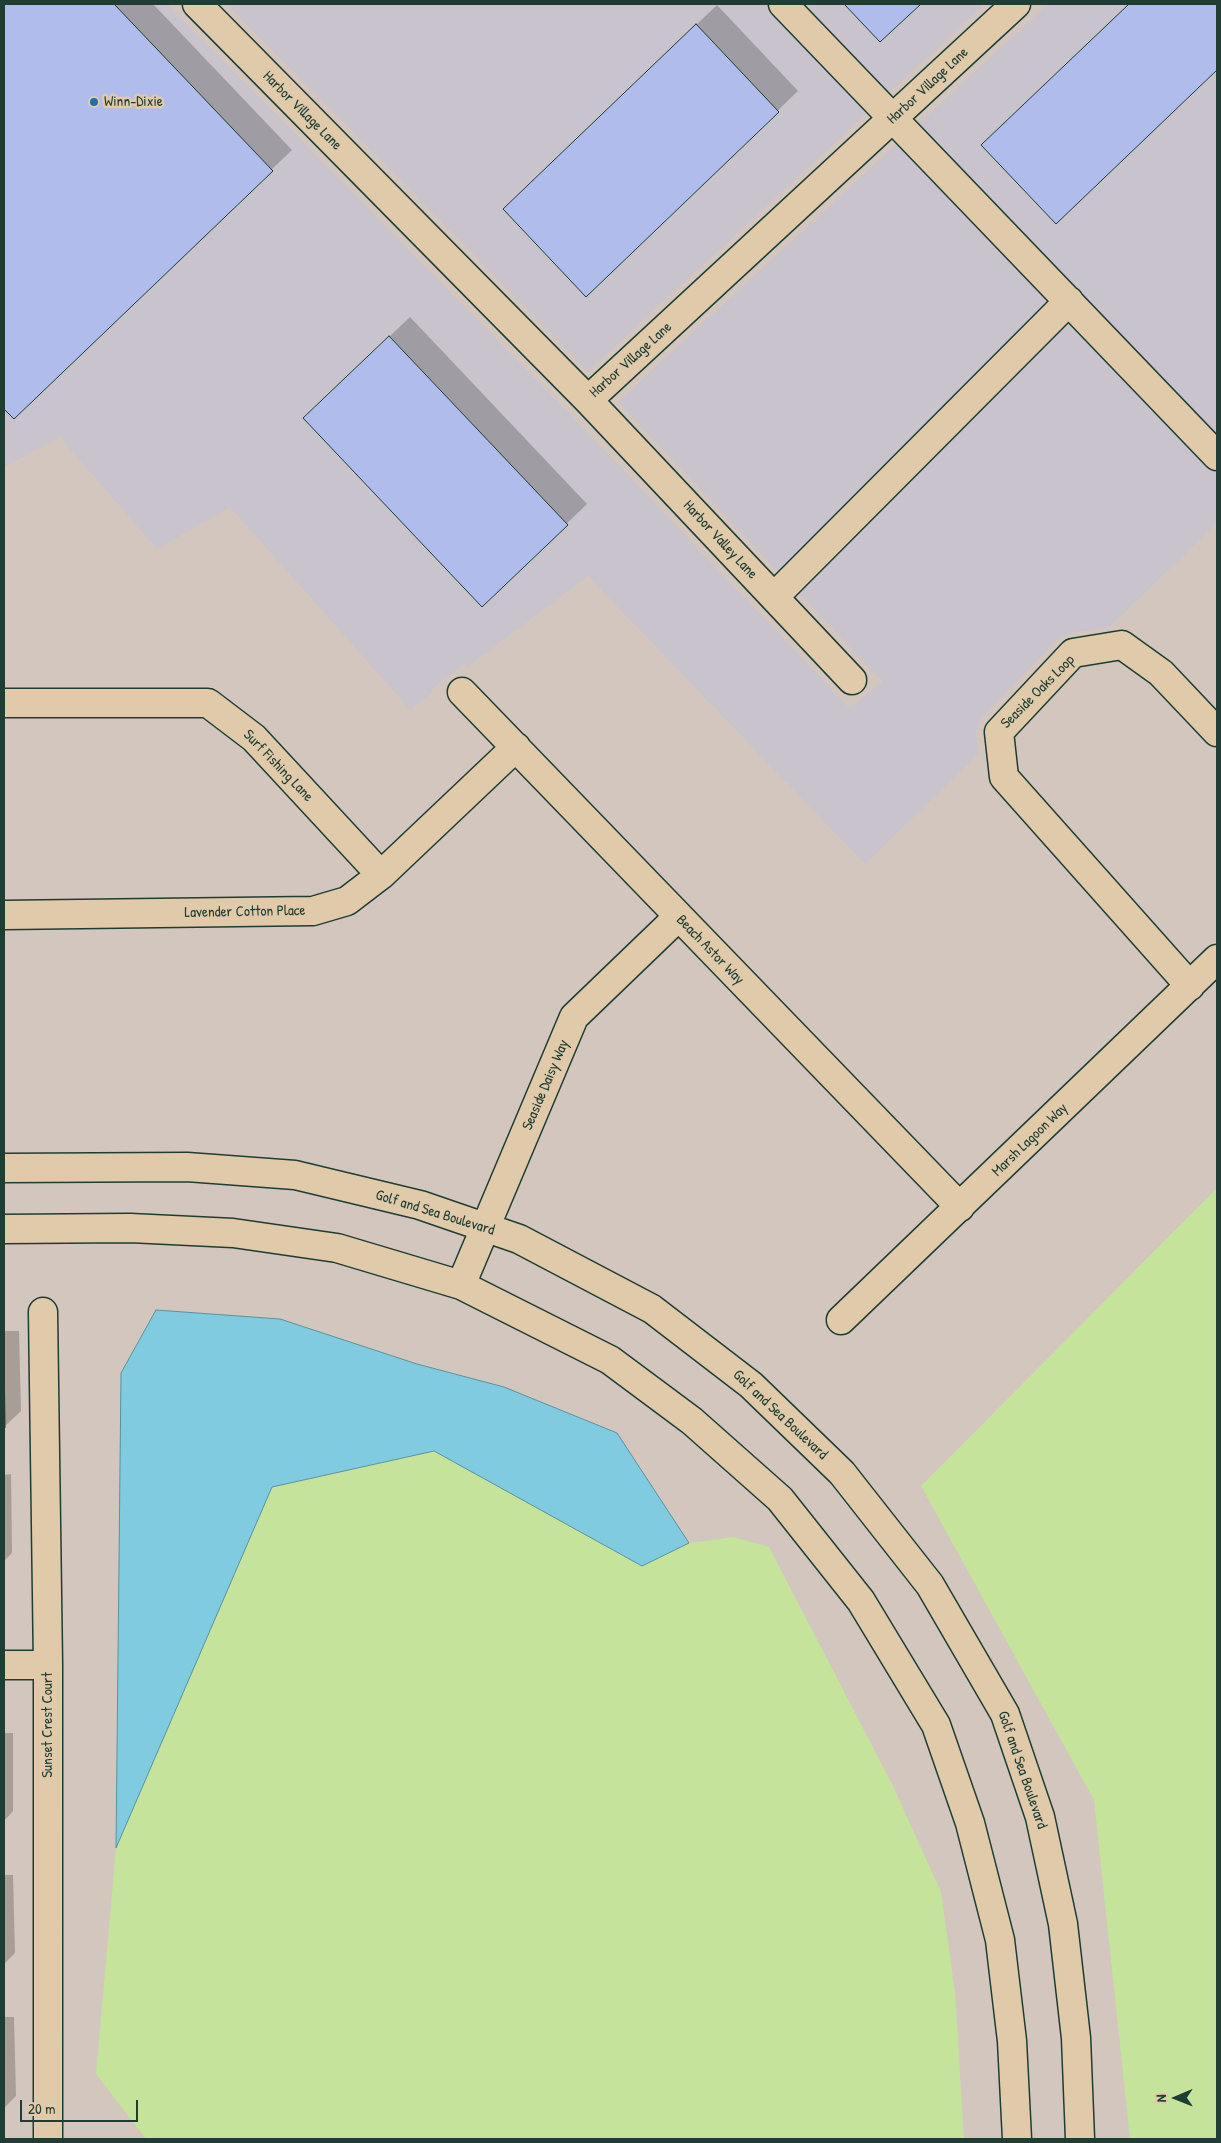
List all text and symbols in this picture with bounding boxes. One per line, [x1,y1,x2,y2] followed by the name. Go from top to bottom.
[884,44,972,128] street label: Harbor Village Lane
[259,68,345,154] street label: Harbor Village Lane
[104,93,163,111] place label: Winn-Dixie
[88,96,100,108] marker: Winn-Dixie
[586,318,676,402] street label: Harbor Village Lane
[679,497,761,583] street label: Harbor Valley Lane
[997,651,1079,733] street label: Seaside Oaks Loop
[239,726,317,806] street label: Surf Fishing Lane
[184,902,306,922] street label: Lavender Cotton Place
[672,911,748,989] street label: Beach Astor Way
[519,1037,573,1133] street label: Seaside Daisy Way
[988,1099,1072,1181] street label: Marsh Lagoon Way
[373,1186,497,1240] street label: Golf and Sea Boulevard
[729,1366,831,1464] street label: Golf and Sea Boulevard
[39,1672,57,1778] street label: Sunset Crest Court
[993,1709,1051,1831] street label: Golf and Sea Boulevard
[1151,2073,1201,2123] north arrow
[22,2090,140,2122] scale bar
[1151,2094,1170,2102] text: N
[28,2098,55,2119] text: 20 m

